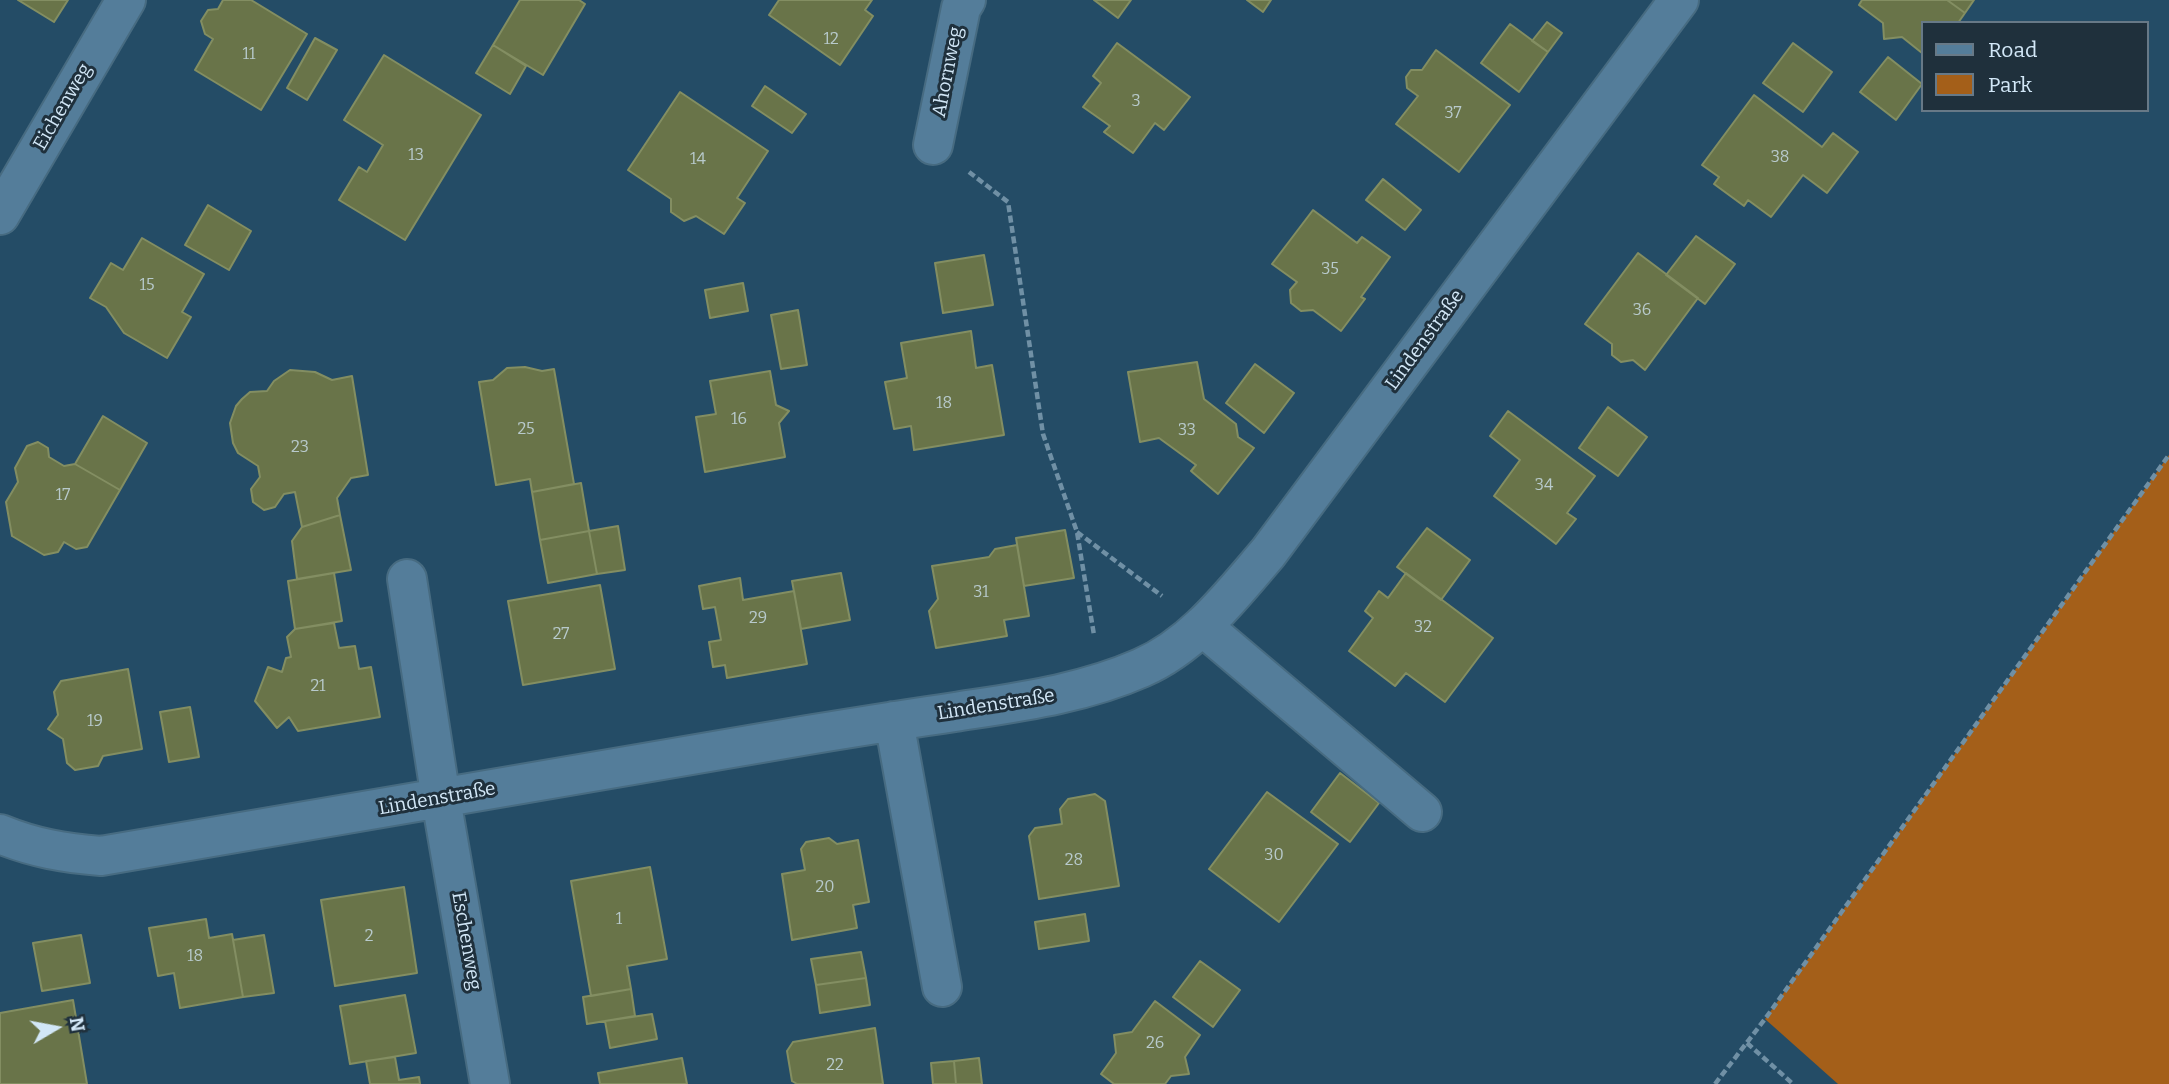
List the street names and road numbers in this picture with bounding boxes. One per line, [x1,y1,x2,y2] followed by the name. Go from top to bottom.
[928,25,968,119] street label: Ahornweg
[29,60,97,154] street label: Eichenweg
[1381,285,1469,395] street label: Lindenstraße
[936,684,1056,726] street label: Lindenstraße
[377,778,497,820] street label: Lindenstraße
[446,890,486,992] street label: Eschenweg

